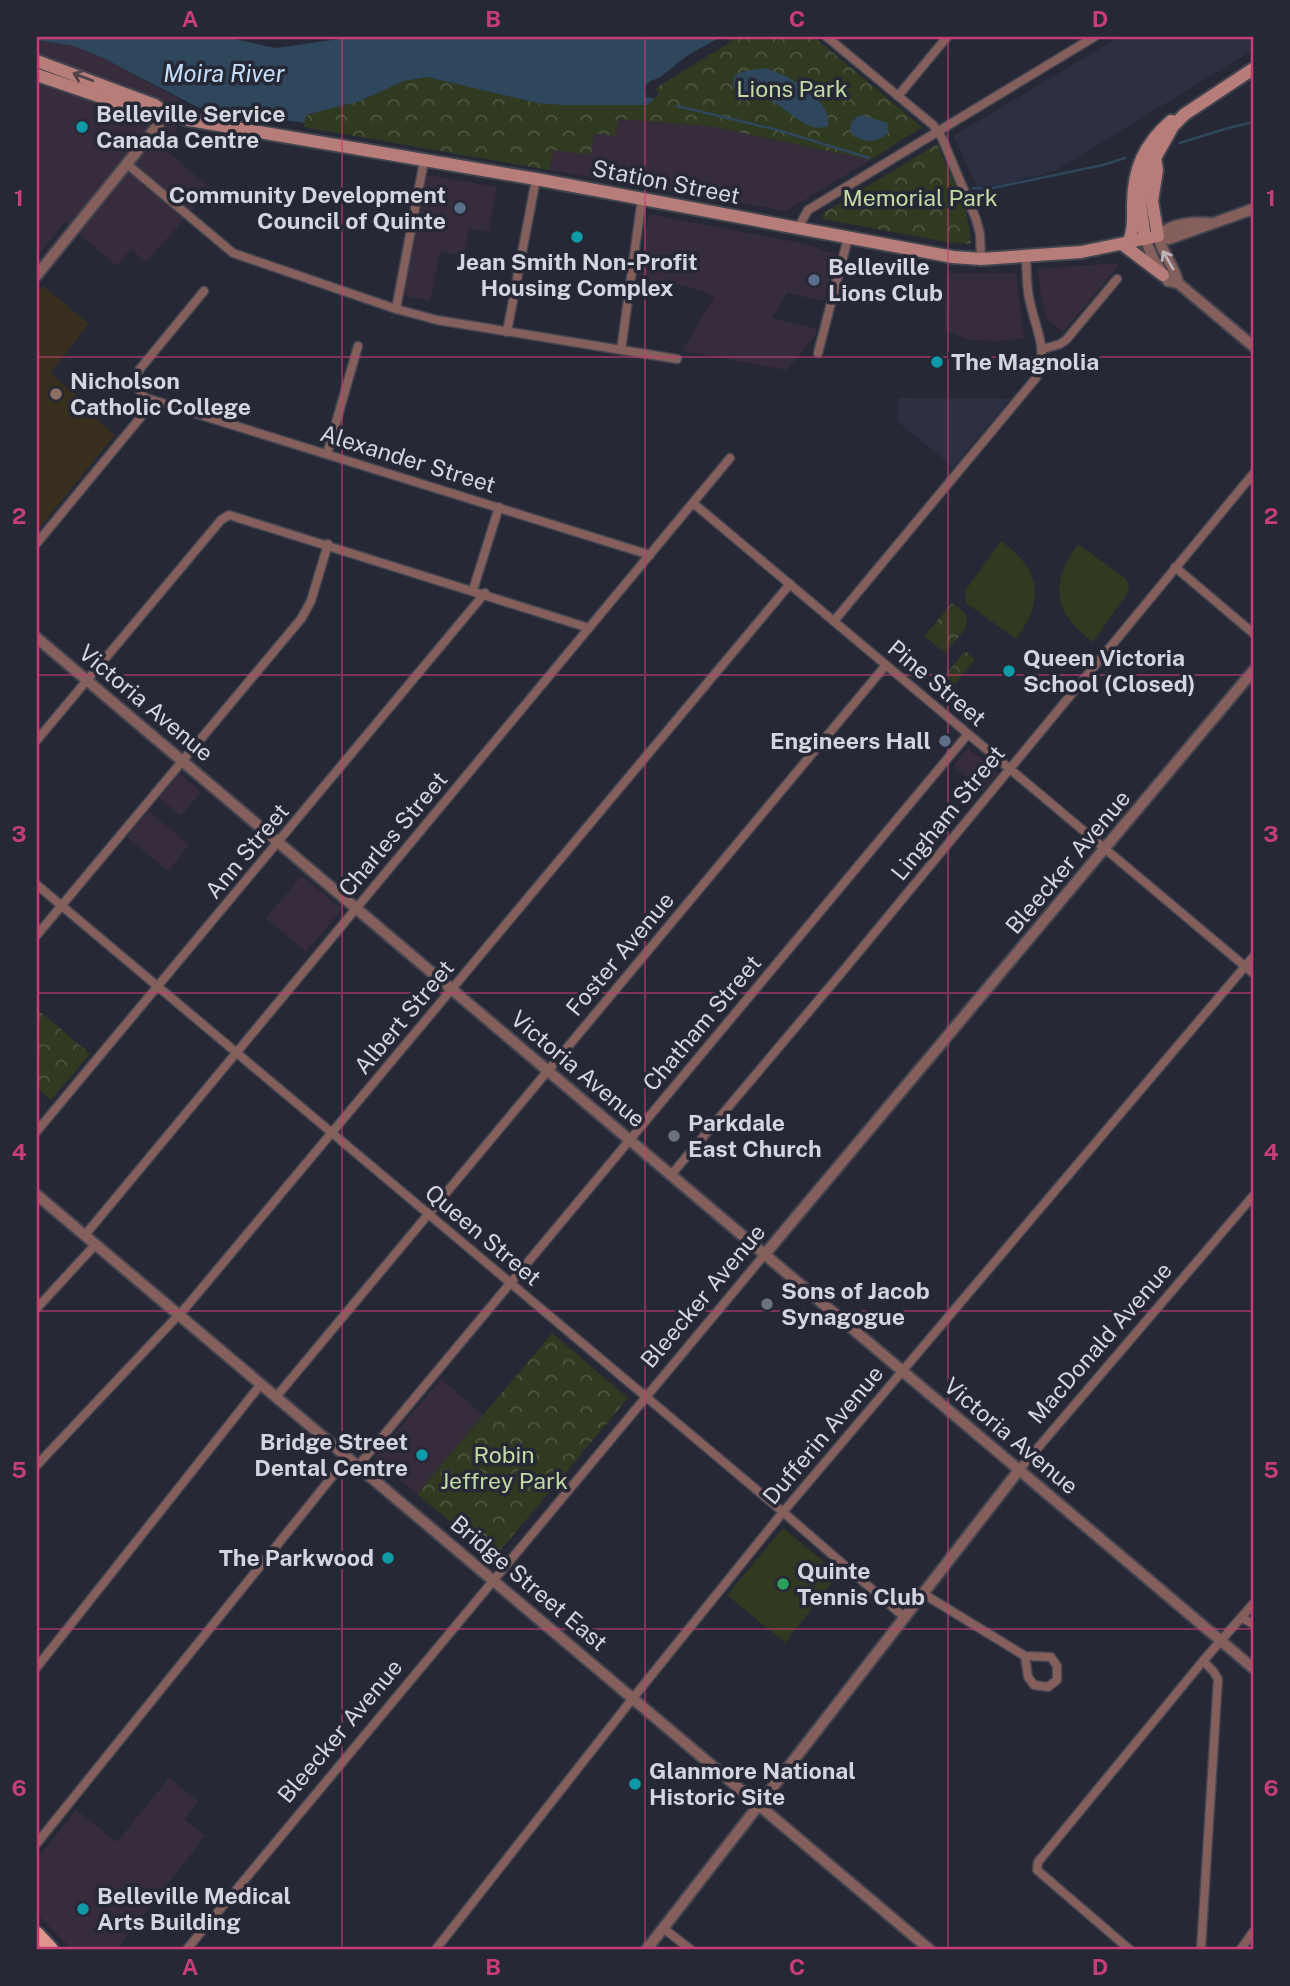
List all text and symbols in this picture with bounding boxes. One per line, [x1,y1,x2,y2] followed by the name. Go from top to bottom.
[182,5,199,32] text: A
[485,5,501,32] text: B
[789,5,805,32] text: C
[1092,5,1108,32] text: D
[163,59,286,87] water label: Moira River
[72,70,94,83] one-way arrow
[736,75,848,102] park label: Lions Park
[96,100,286,153] place label: Belleville Service Canada Centre
[74,119,90,135] marker: Belleville Service Canada Centre
[590,154,742,209] street label: Station Street
[169,181,446,234] place label: Community Development Council of Quinte
[14,184,24,211] text: 1
[842,184,998,211] park label: Memorial Park
[1266,184,1276,211] text: 1
[452,200,468,216] marker: Community Development Council of Quinte
[569,229,585,245] marker: Jean Smith Non-Profit Housing Complex
[456,248,698,301] place label: Jean Smith Non-Profit Housing Complex
[1160,250,1174,270] one-way arrow
[828,253,943,306] place label: Belleville Lions Club
[806,272,822,288] marker: Belleville Lions Club
[951,348,1099,375] place label: The Magnolia
[929,354,945,370] marker: The Magnolia
[70,367,251,420] place label: Nicholson Catholic College
[48,386,64,402] marker: Nicholson Catholic College
[317,419,499,498] street label: Alexander Street
[12,502,26,529] text: 2
[1264,502,1278,529] text: 2
[883,634,992,731] street label: Pine Street
[74,639,219,767] street label: Victoria Avenue
[1023,644,1196,697] place label: Queen Victoria School (Closed)
[1001,663,1017,679] marker: Queen Victoria School (Closed)
[770,727,931,754] place label: Engineers Hall
[937,733,953,749] marker: Engineers Hall
[885,740,1010,885] street label: Lingham Street
[333,766,453,902] street label: Charles Street
[1000,784,1136,939] street label: Bleecker Avenue
[199,798,294,904] street label: Ann Street
[11,820,27,847] text: 3
[1263,820,1279,847] text: 3
[560,886,679,1021] street label: Foster Avenue
[637,949,766,1096] street label: Chatham Street
[348,954,459,1079] street label: Albert Street
[506,1005,651,1133] street label: Victoria Avenue
[688,1109,822,1162] place label: Parkdale East Church
[666,1128,682,1144] marker: Parkdale East Church
[11,1138,27,1165] text: 4
[1263,1138,1279,1165] text: 4
[420,1178,547,1291] street label: Queen Street
[635,1218,771,1373] street label: Bleecker Avenue
[1022,1256,1177,1429] street label: MacDonald Avenue
[781,1277,930,1330] place label: Sons of Jacob Synagogue
[759,1296,775,1312] marker: Sons of Jacob Synagogue
[757,1360,888,1509] street label: Dufferin Avenue
[939,1372,1084,1500] street label: Victoria Avenue
[254,1428,408,1481] place label: Bridge Street Dental Centre
[440,1441,568,1494] park label: Robin Jeffrey Park
[414,1447,430,1463] marker: Bridge Street Dental Centre
[11,1456,27,1483] text: 5
[1263,1456,1279,1483] text: 5
[446,1509,613,1656] street label: Bridge Street East
[219,1544,374,1571] place label: The Parkwood
[380,1550,396,1566] marker: The Parkwood
[797,1557,925,1610] place label: Quinte Tennis Club
[775,1576,791,1592] marker: Quinte Tennis Club
[272,1653,408,1808] street label: Bleecker Avenue
[649,1757,856,1810] place label: Glanmore National Historic Site
[11,1774,27,1801] text: 6
[1263,1774,1279,1801] text: 6
[627,1776,643,1792] marker: Glanmore National Historic Site
[97,1882,291,1935] place label: Belleville Medical Arts Building
[75,1901,91,1917] marker: Belleville Medical Arts Building
[182,1953,199,1980] text: A
[485,1953,501,1980] text: B
[789,1953,805,1980] text: C
[1092,1953,1108,1980] text: D

